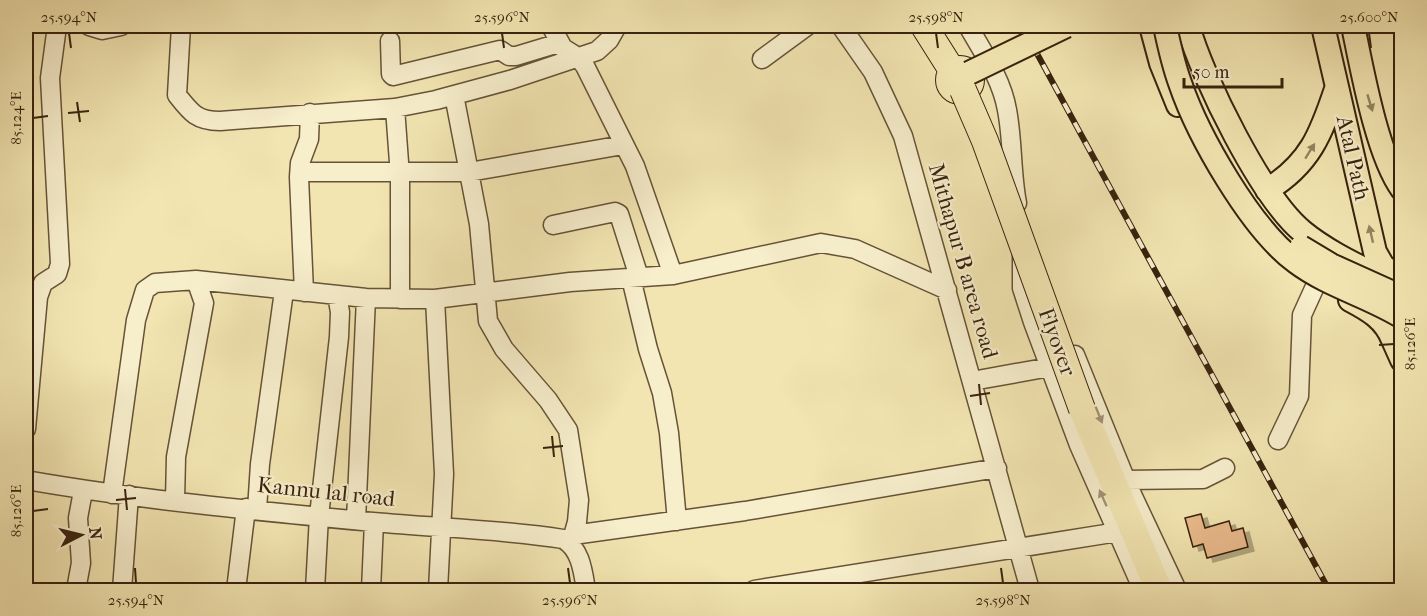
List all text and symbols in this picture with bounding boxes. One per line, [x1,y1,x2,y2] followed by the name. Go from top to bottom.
[41,8,98,26] text: 25.594°N
[474,8,531,26] text: 25.596°N
[908,8,964,26] text: 25.598°N
[1340,8,1399,26] text: 25.600°N
[1184,51,1282,89] scale bar
[1193,62,1230,83] text: 50 m
[7,91,25,145] text: 85.124°E
[1366,94,1375,112] one-way arrow
[1330,112,1376,204] street label: Atal Path
[1305,143,1316,159] one-way arrow
[923,160,1004,363] street label: Mithapur B area road
[1365,225,1375,243] one-way arrow
[1033,304,1081,380] street label: Flyover
[1401,318,1419,370] text: 85.126°E
[1095,406,1104,424] one-way arrow
[256,472,397,512] street label: Kannu lal road
[7,485,25,537] text: 85.126°E
[1098,489,1108,507] one-way arrow
[51,505,111,565] north arrow
[85,526,106,541] text: N
[108,591,165,609] text: 25.594°N
[542,591,599,609] text: 25.596°N
[975,591,1031,609] text: 25.598°N

